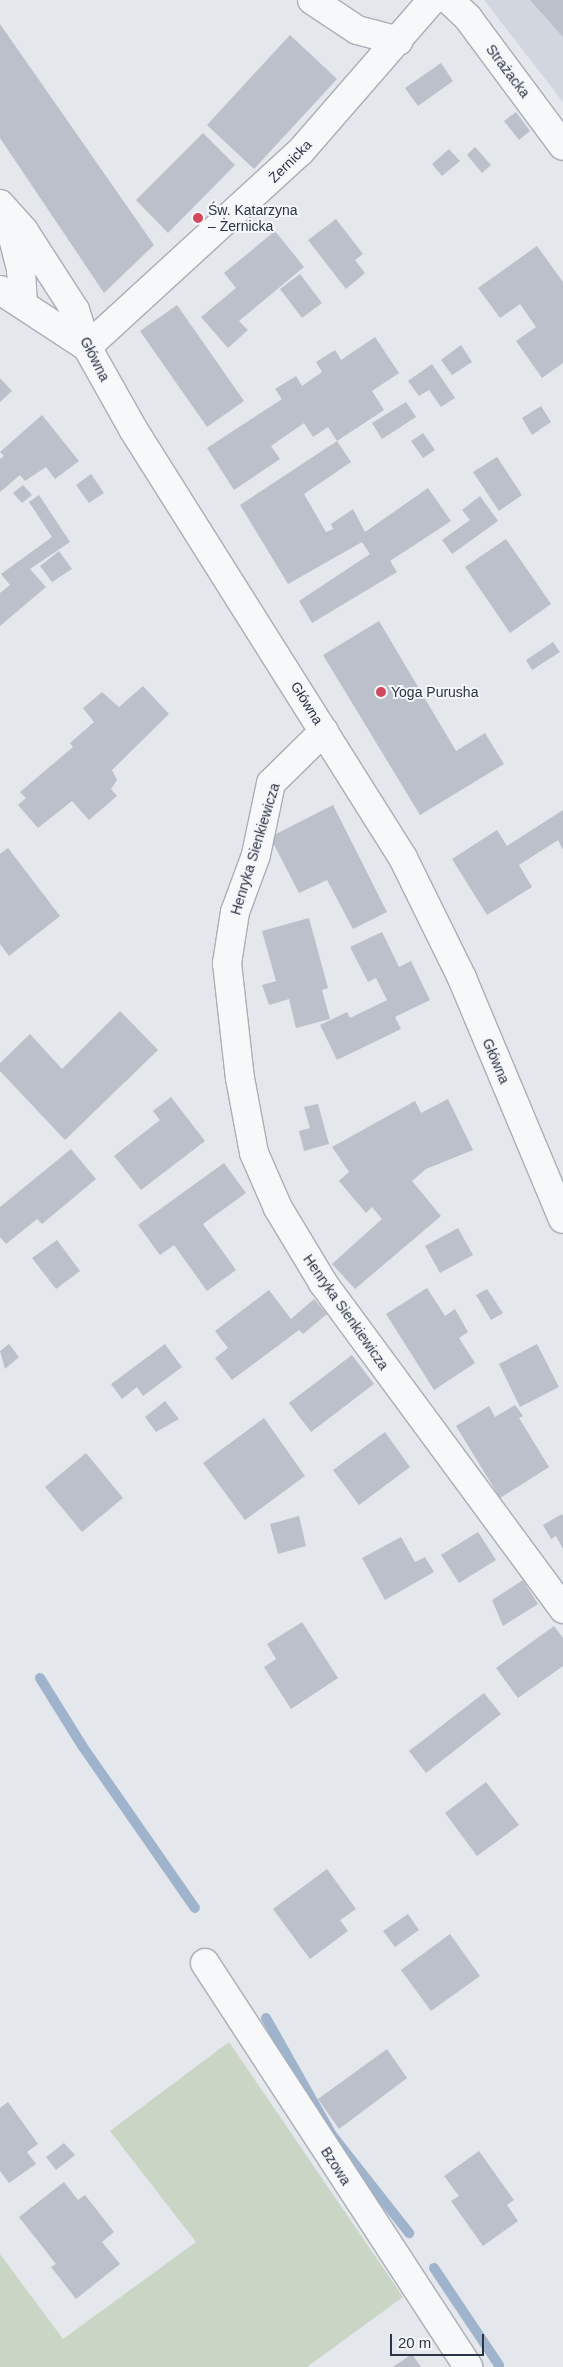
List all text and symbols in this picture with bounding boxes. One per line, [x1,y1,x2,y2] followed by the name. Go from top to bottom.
[483,41,533,101] street label: Strażacka
[265,136,315,186] street label: Żernicka
[208,202,297,234] place label: Św. Katarzyna – Żernicka
[192,212,204,224] marker: Św. Katarzyna – Żernicka
[77,334,113,384] street label: Główna
[287,678,327,728] street label: Główna
[391,684,478,700] place label: Yoga Purusha
[375,686,387,698] marker: Yoga Purusha
[227,781,283,917] street label: Henryka Sienkiewicza
[479,1036,513,1086] street label: Główna
[300,1251,392,1373] street label: Henryka Sienkiewicza
[318,2144,354,2188] street label: Bzowa
[393,2324,487,2356] scale bar
[398,2334,431,2351] text: 20 m

